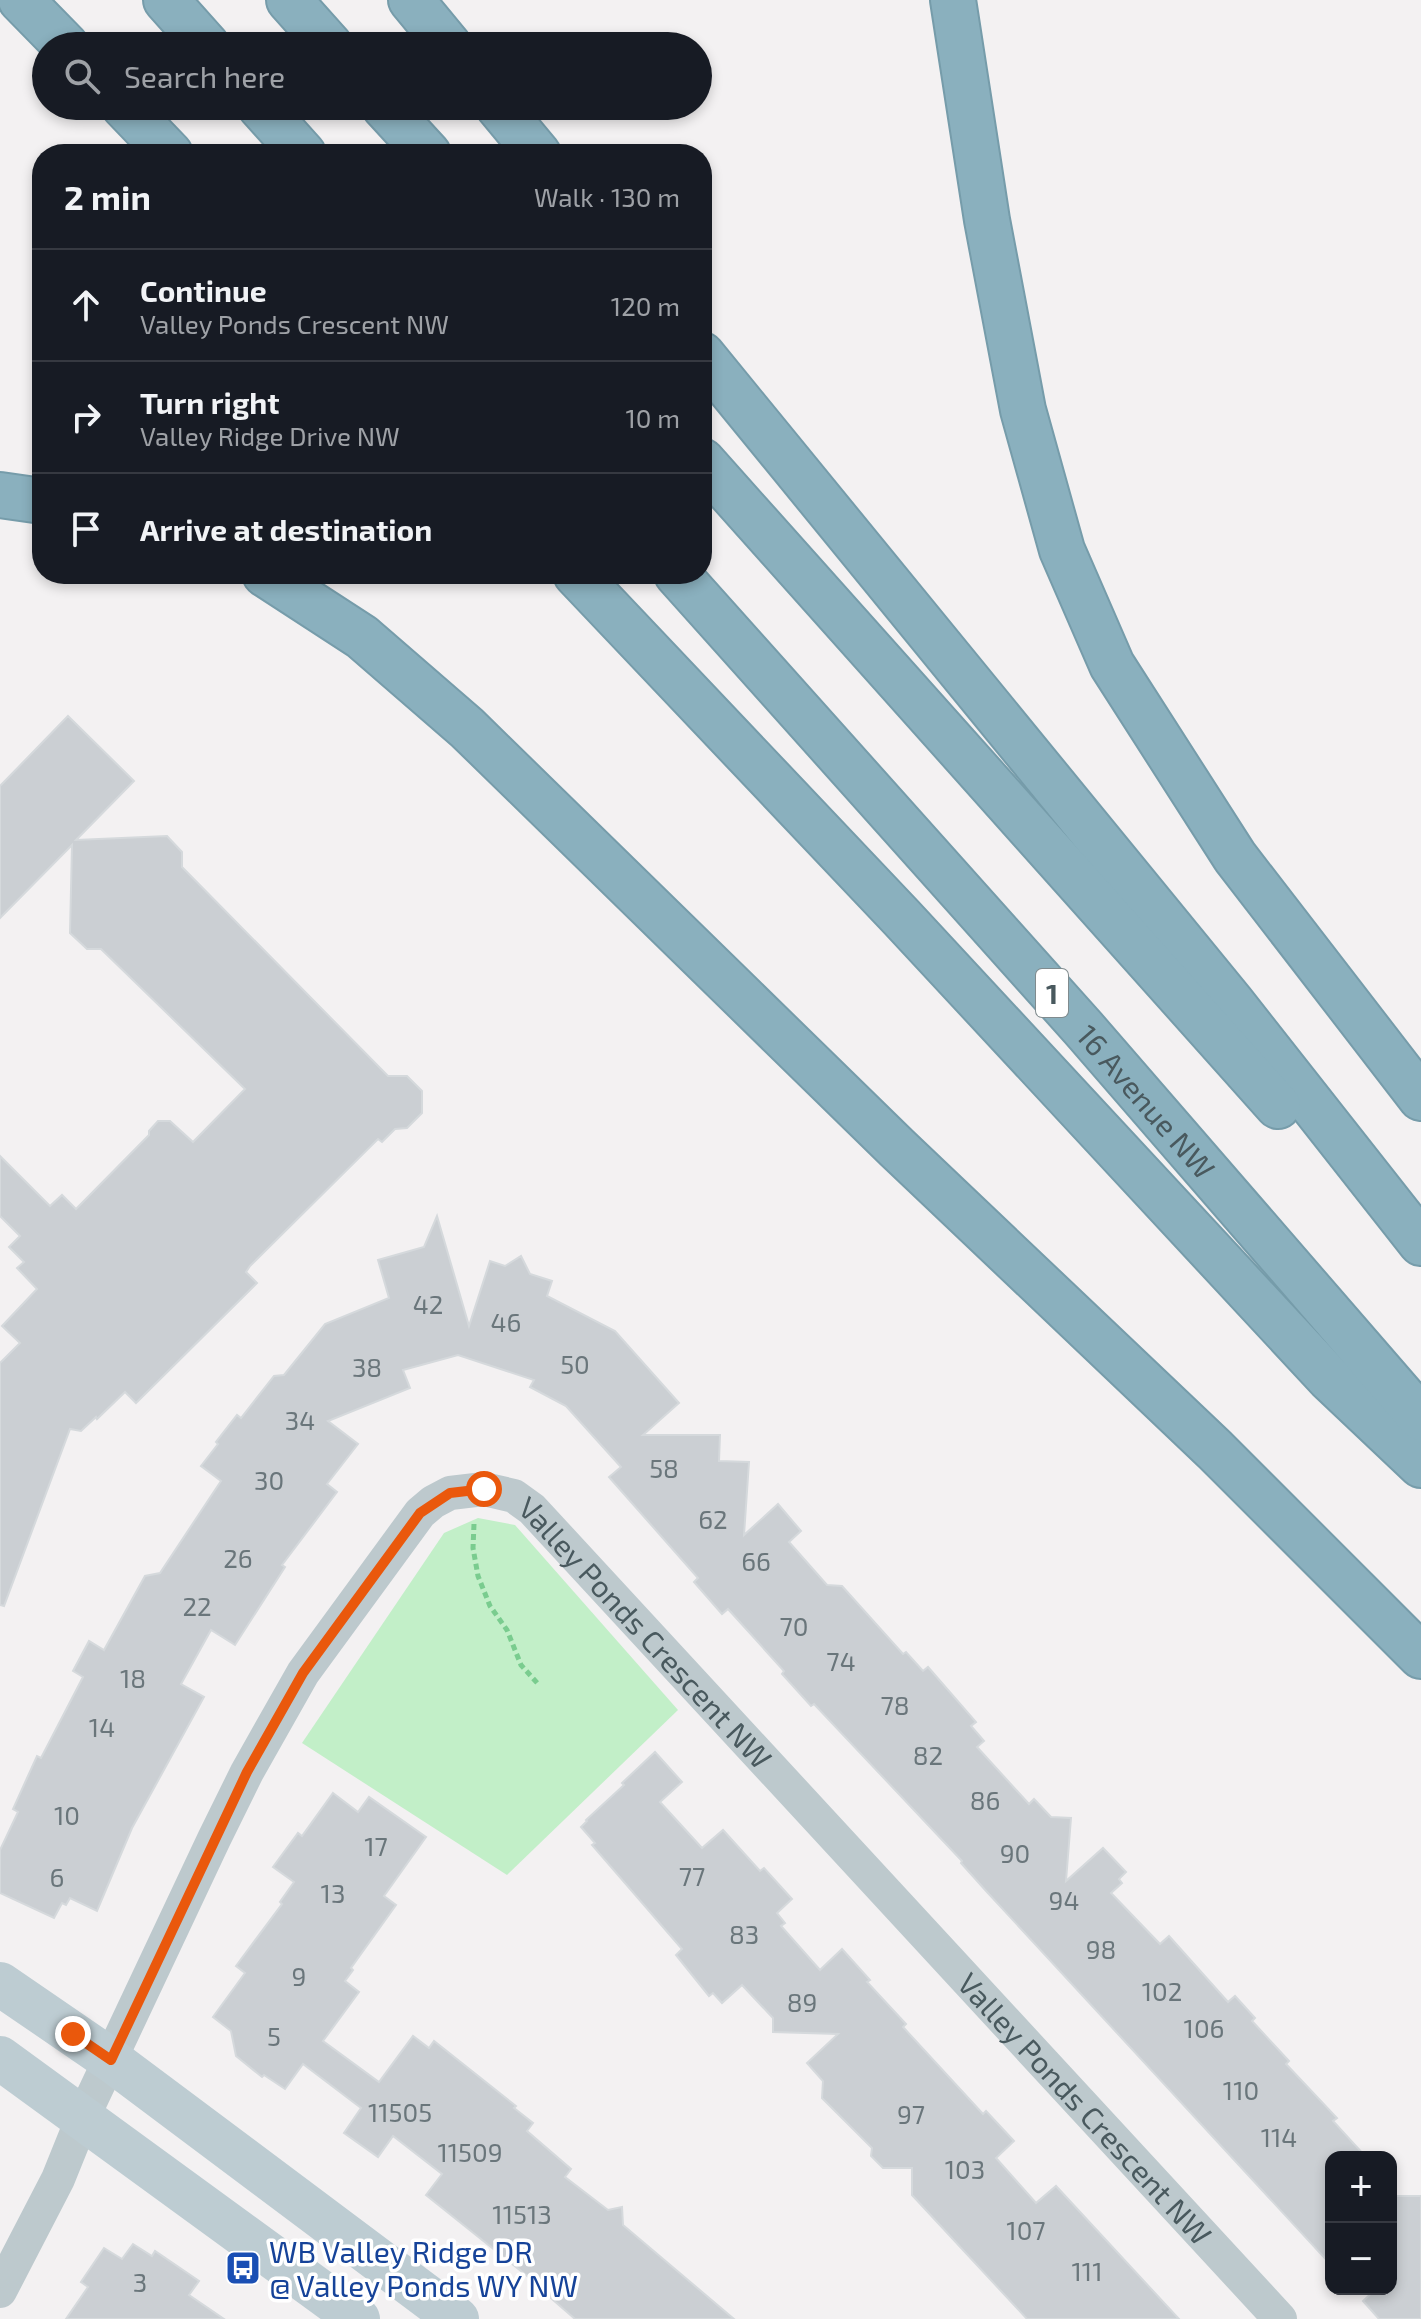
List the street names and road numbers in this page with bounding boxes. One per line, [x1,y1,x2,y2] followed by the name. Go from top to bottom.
[1036,969,1068,1017] road number: 1
[1070,1017,1223,1186] street label: 16 Avenue NW
[513,1488,780,1775] street label: Valley Ponds Crescent NW
[951,1965,1220,2251] street label: Valley Ponds Crescent NW

